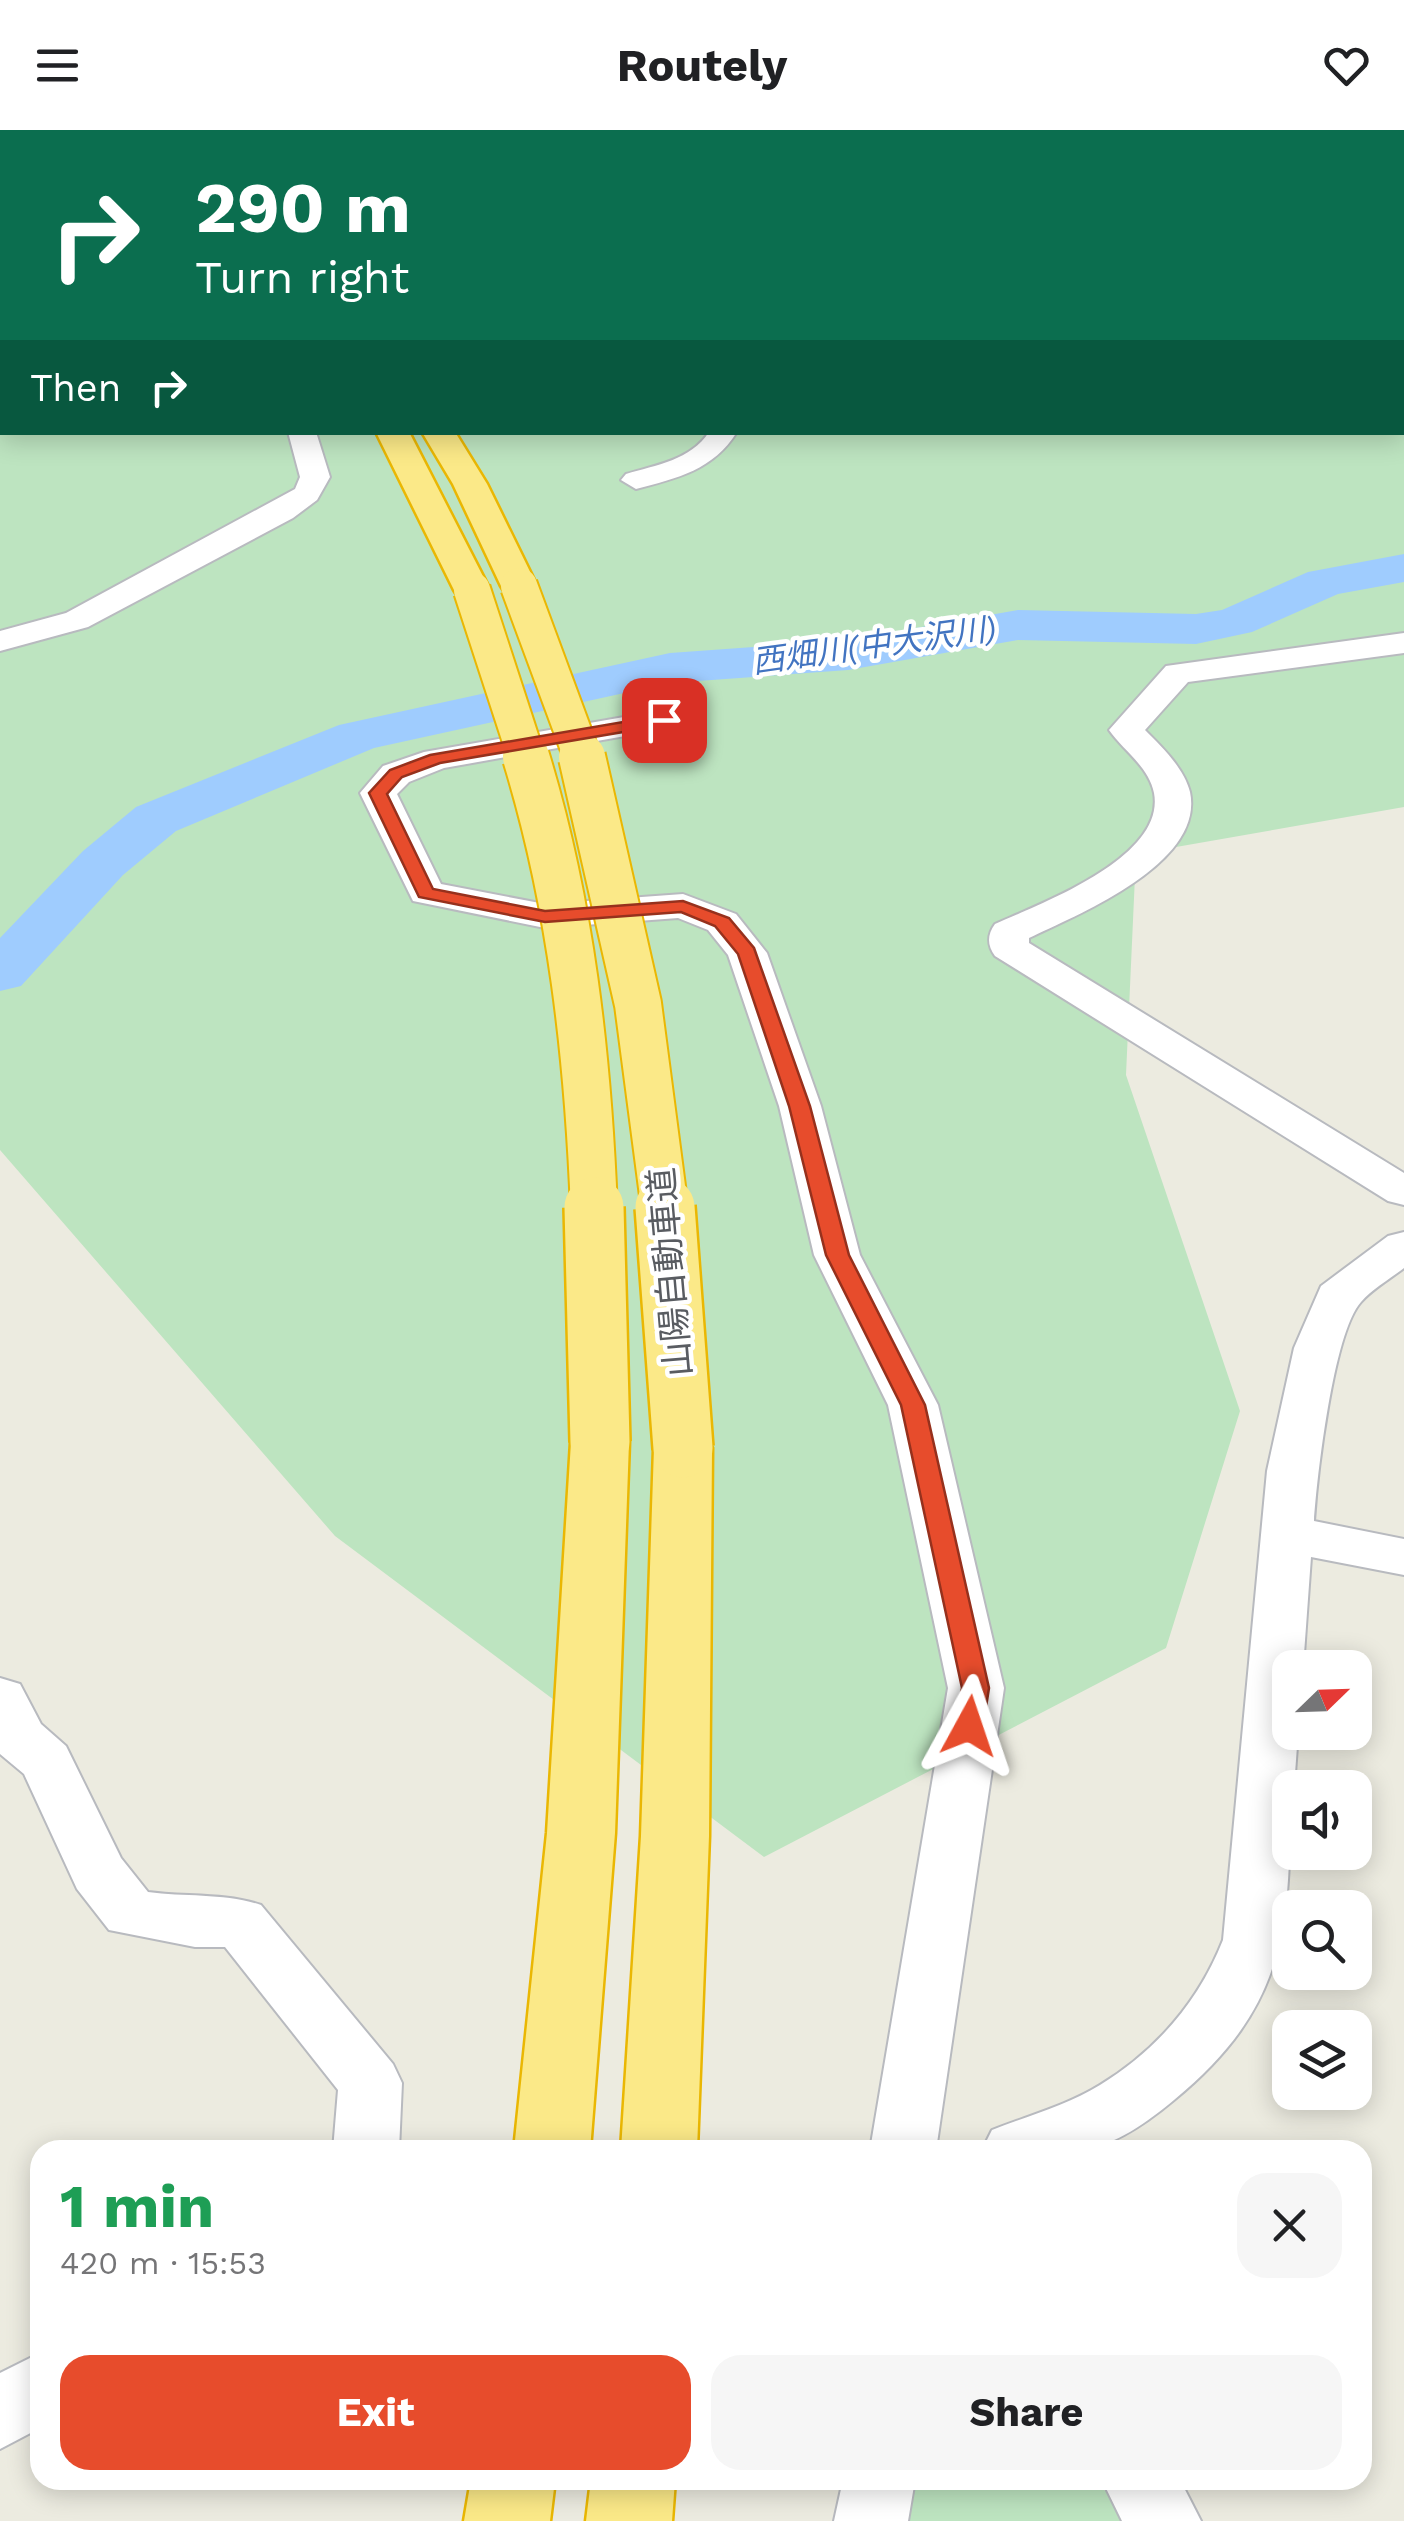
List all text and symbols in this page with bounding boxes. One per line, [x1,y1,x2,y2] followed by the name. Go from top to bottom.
[30,38,85,93] icon: menu
[1319,38,1374,93] icon: heart
[617,39,787,92] text: Routely
[195,167,411,249] text: 290 m
[30,170,160,300] icon: right
[195,251,409,304] text: Turn right
[141,360,196,415] icon: right
[30,366,121,410] text: Then
[750,609,998,681] water label: 西畑川(中大沢川)
[622,678,707,763] pin
[637,693,692,748] icon: arrive
[640,1166,700,1378] street label: 山陽自動車道
[1272,1650,1372,1750] north arrow
[1272,1650,1372,2110] map controls
[917,1674,1021,1778] position arrow
[1272,1770,1372,1870] button: sound
[1272,1890,1372,1990] button: search
[1272,2010,1372,2110] button: layers
[60,2171,214,2242] text: 1 min
[1237,2173,1342,2278] button: close
[60,2244,266,2282] text: 420 m · 15:53
[60,2355,691,2470] button: Exit
[711,2355,1342,2470] button: Share

